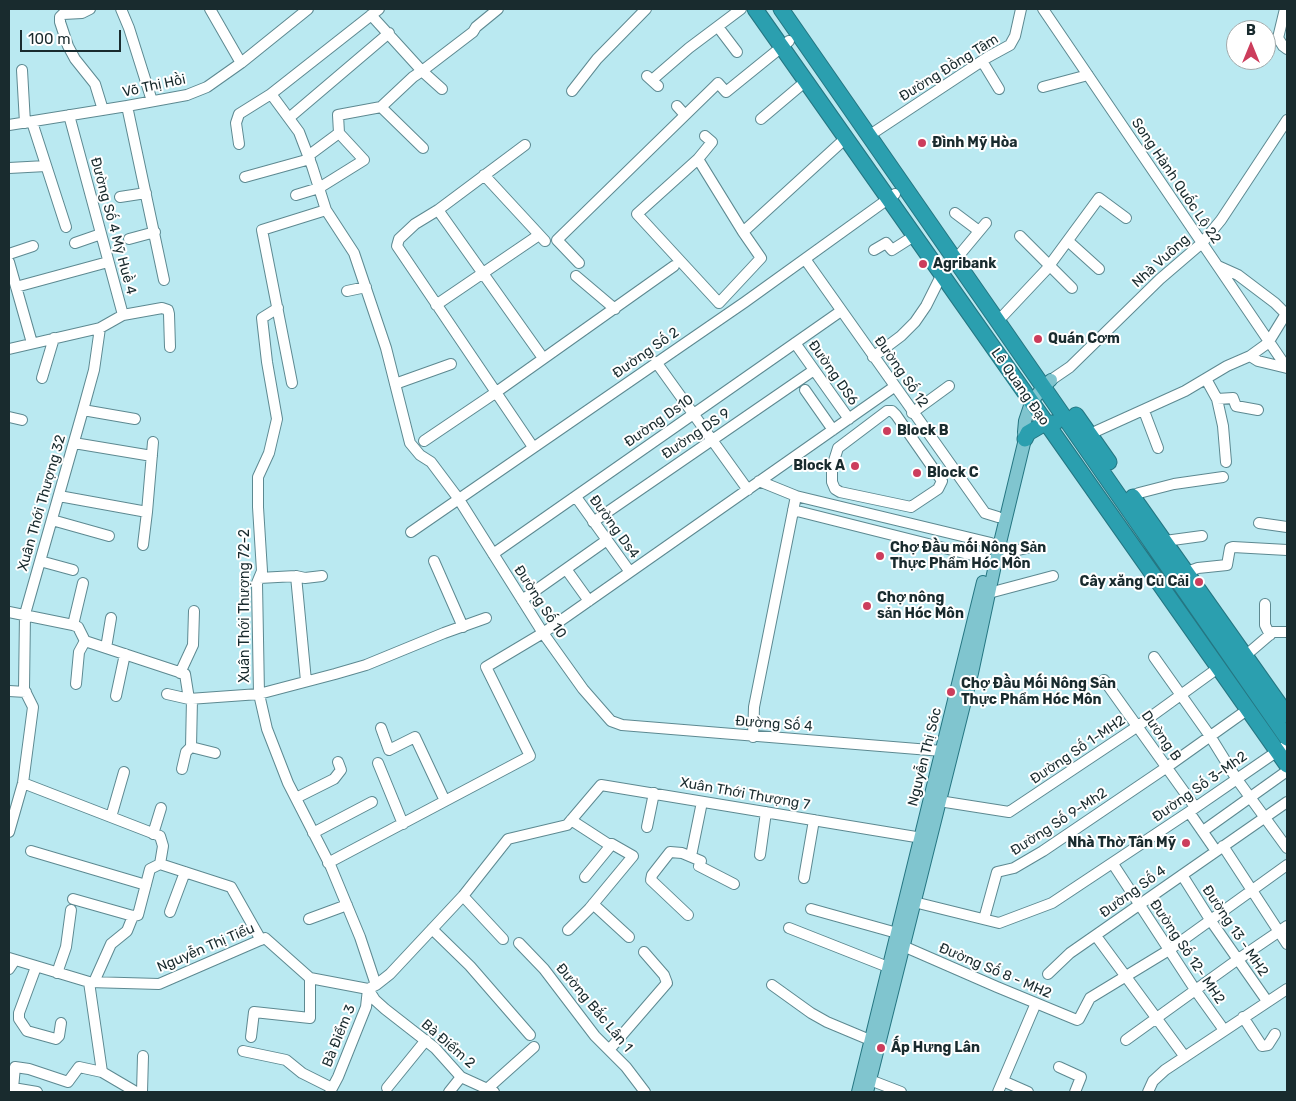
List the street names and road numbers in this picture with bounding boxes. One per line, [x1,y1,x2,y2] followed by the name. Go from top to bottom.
[896,31,1002,105] street label: Đường Đồng Tâm
[121,71,187,101] street label: Võ Thị Hồi
[1128,115,1224,247] street label: Song Hành Quốc Lộ 22
[87,155,139,297] street label: Đường Số 4 Mỹ Huề 4
[1129,231,1193,291] street label: Nhà Vuông
[610,324,682,382] street label: Đường Số 2
[870,333,932,411] street label: Đường Số 12
[804,337,862,409] street label: Đường DS6
[987,345,1053,429] street label: Lê Quang Đạo
[621,391,697,451] street label: Đường Ds10
[659,405,733,463] street label: Đường DS 9
[15,433,69,573] street label: Xuân Thới Thượng 32
[585,492,643,562] street label: Đường Ds4
[237,529,253,683] street label: Xuân Thới Thượng 72-2
[510,562,570,642] street label: Đường Số 10
[905,706,945,808] street label: Nguyễn Thị Sóc
[1138,707,1184,765] street label: Dường B
[1027,712,1129,788] street label: Đường Số 1-MH2
[735,713,813,735] street label: Đường Số 4
[1149,748,1251,826] street label: Đường Số 3-Mh2
[679,774,811,814] street label: Xuân Thới Thượng 7
[1008,785,1110,859] street label: Đường Số 9-Mh2
[1097,862,1169,922] street label: Đường Số 4
[1198,882,1272,980] street label: Đường 13 - MH2
[1146,897,1228,1007] street label: Đường Số 12- MH2
[155,920,257,976] street label: Nguyễn Thị Tiểu
[936,940,1054,1002] street label: Đường Số 8 - MH2
[552,960,636,1056] street label: Đường Bắc Lân 1
[319,1002,359,1070] street label: Bà Điểm 3
[418,1016,478,1072] street label: Bà Điểm 2

